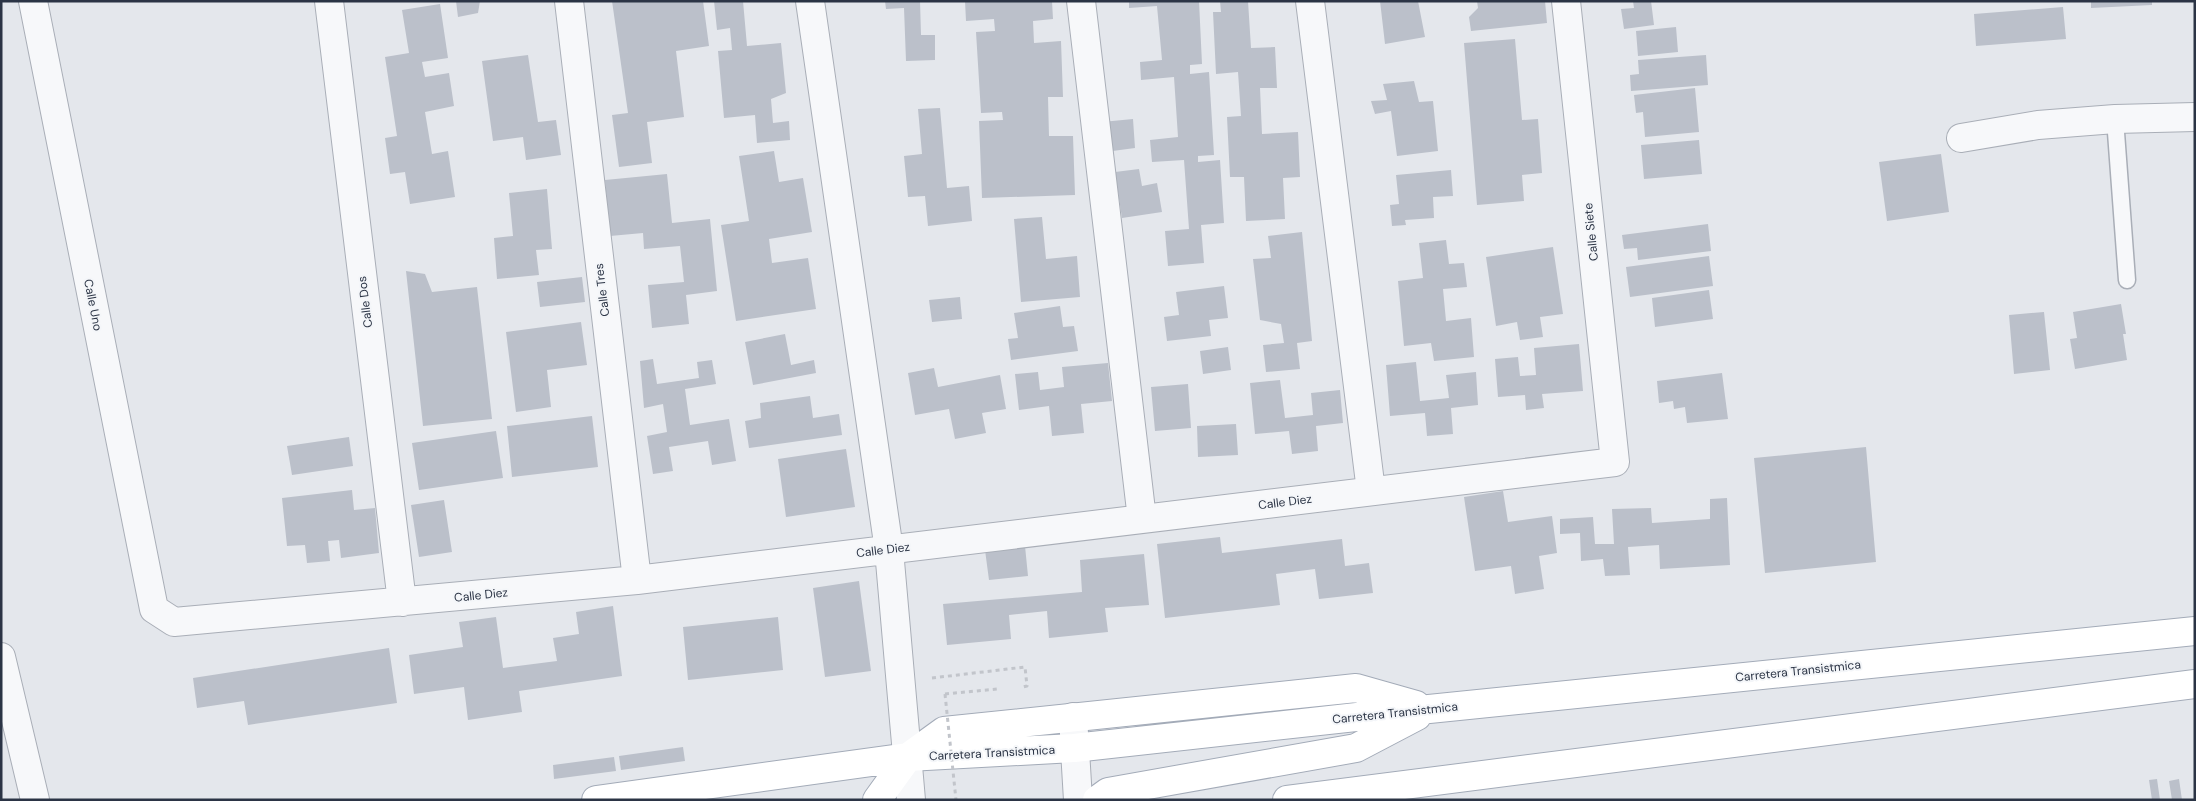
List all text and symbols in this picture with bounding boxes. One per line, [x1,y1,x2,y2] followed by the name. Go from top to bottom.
[1580,202,1602,262] street label: Calle Siete
[591,262,613,318] street label: Calle Tres
[354,275,376,329] street label: Calle Dos
[80,278,106,332] street label: Calle Uno
[1257,491,1313,513] street label: Calle Diez
[855,539,911,561] street label: Calle Diez
[453,584,509,606] street label: Calle Diez
[1734,656,1862,686] street label: Carretera Transistmica
[1331,698,1459,728] street label: Carretera Transistmica
[929,742,1055,764] street label: Carretera Transistmica

